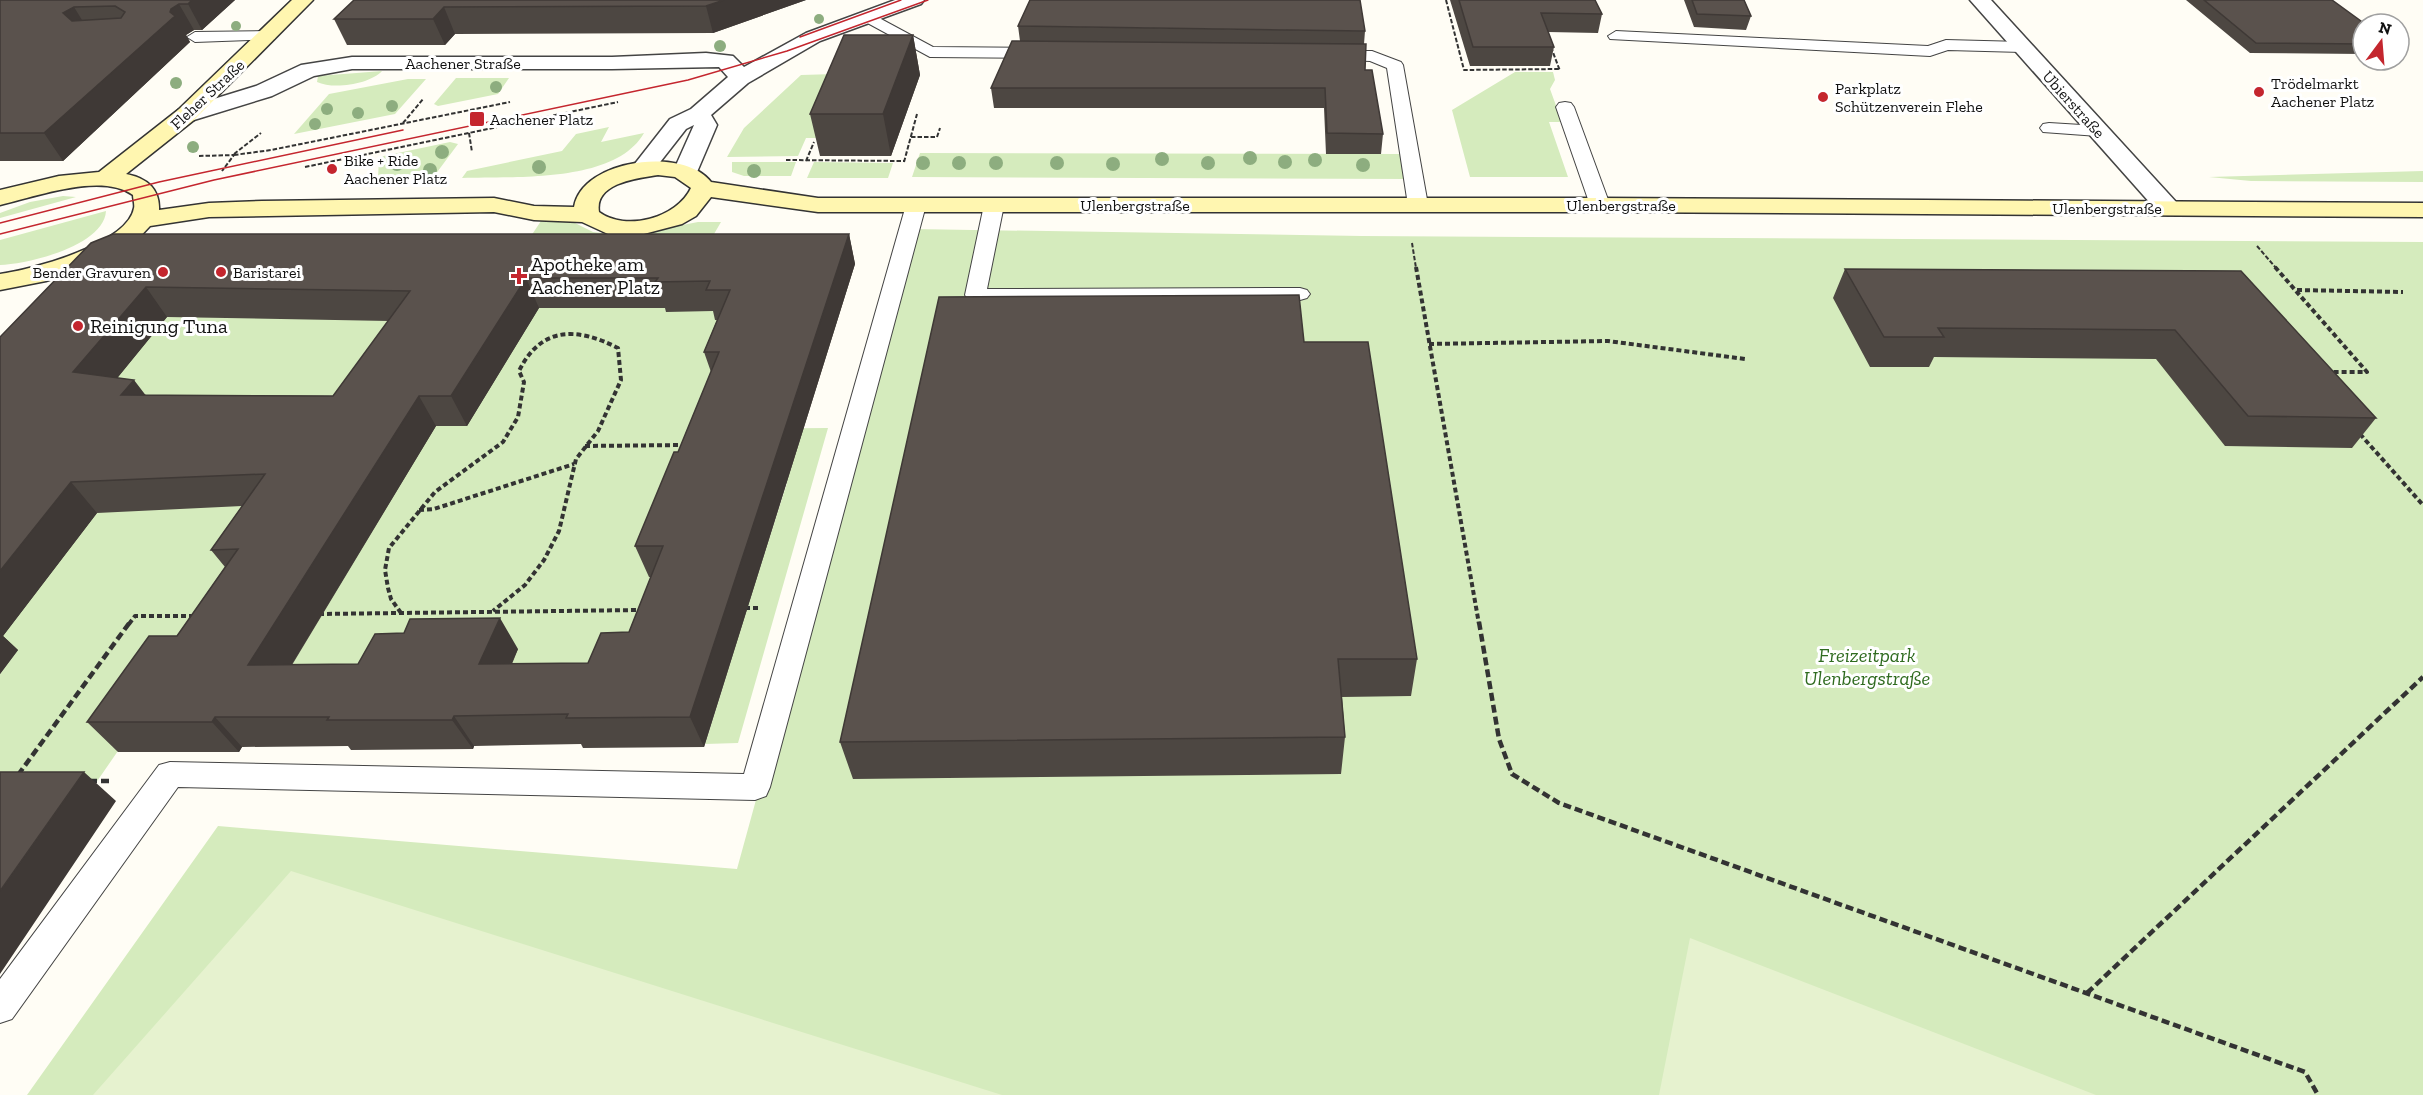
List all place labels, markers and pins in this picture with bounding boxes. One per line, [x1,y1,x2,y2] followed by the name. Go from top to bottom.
[2271,74,2374,111] place label: Trödelmarkt Aachener Platz
[1835,79,1983,116] place label: Parkplatz Schützenverein Flehe
[2252,85,2266,99] marker: Trödelmarkt Aachener Platz
[1816,90,1830,104] marker: Parkplatz Schützenverein Flehe
[468,110,486,128] marker: Aachener Platz
[490,110,593,129] place label: Aachener Platz
[344,151,447,188] place label: Bike + Ride Aachener Platz
[325,162,339,176] marker: Bike + Ride Aachener Platz
[531,252,660,299] place label: Apotheke am Aachener Platz
[33,263,152,282] place label: Bender Gravuren
[233,263,302,282] place label: Baristarei
[156,265,170,279] marker: Bender Gravuren
[214,265,228,279] marker: Baristarei
[512,269,526,283] marker: Apotheke am Aachener Platz
[90,314,228,338] place label: Reinigung Tuna
[71,319,85,333] marker: Reinigung Tuna

